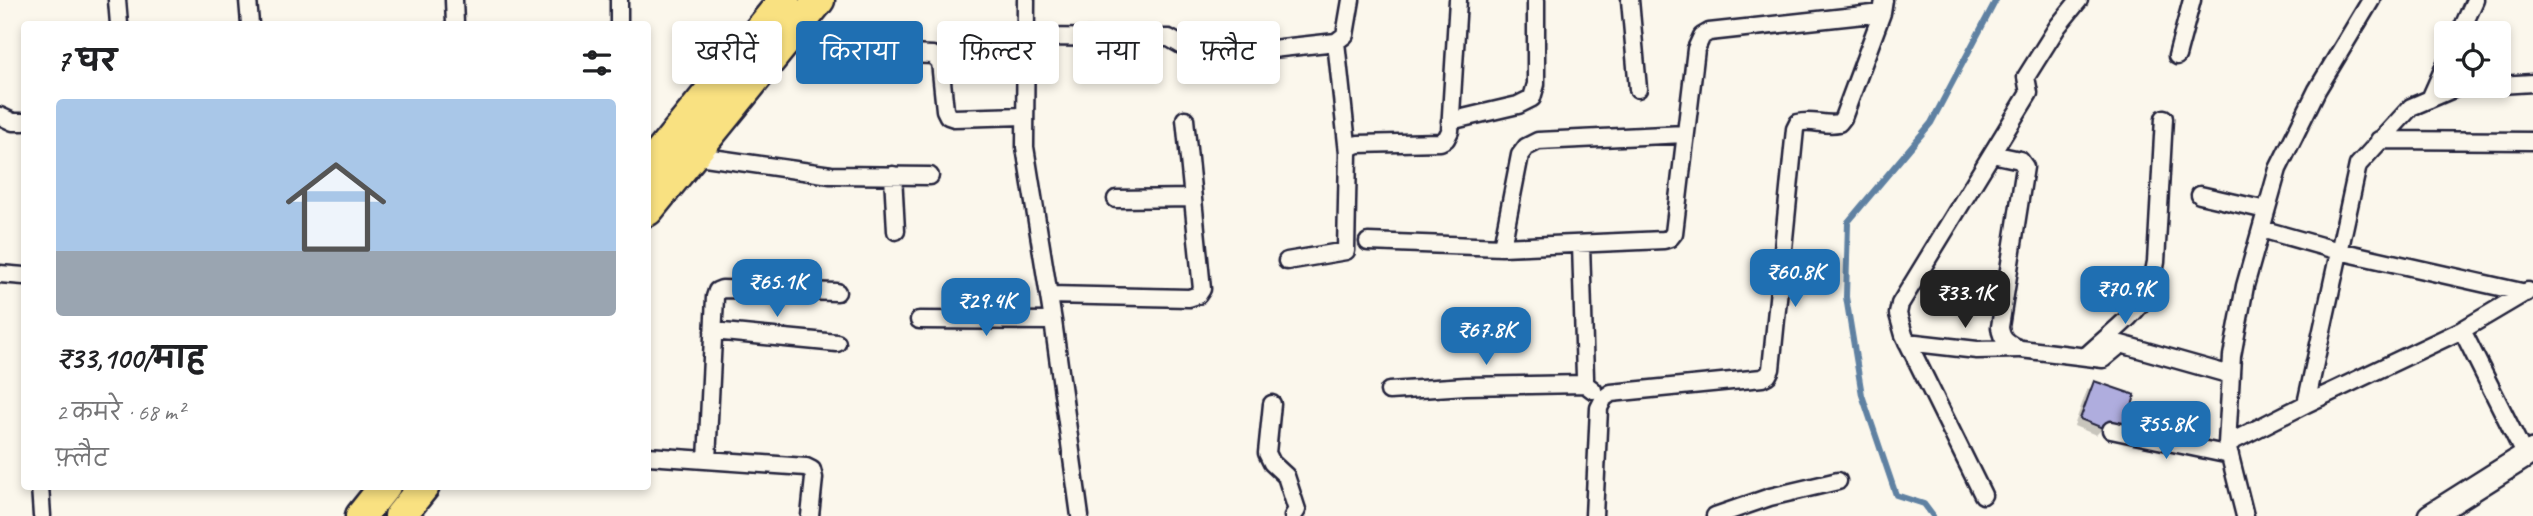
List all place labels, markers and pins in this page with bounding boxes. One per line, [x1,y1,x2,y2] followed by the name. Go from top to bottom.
[1738,250,1852,309] pin: ₹60.8K
[720,260,834,319] pin: ₹65.1K
[2068,266,2182,326] pin: ₹70.9K
[1908,270,2022,330] pin: ₹33.1K
[929,278,1043,338] pin: ₹29.4K
[1429,308,1543,367] pin: ₹67.8K
[2109,402,2223,461] pin: ₹55.8K

